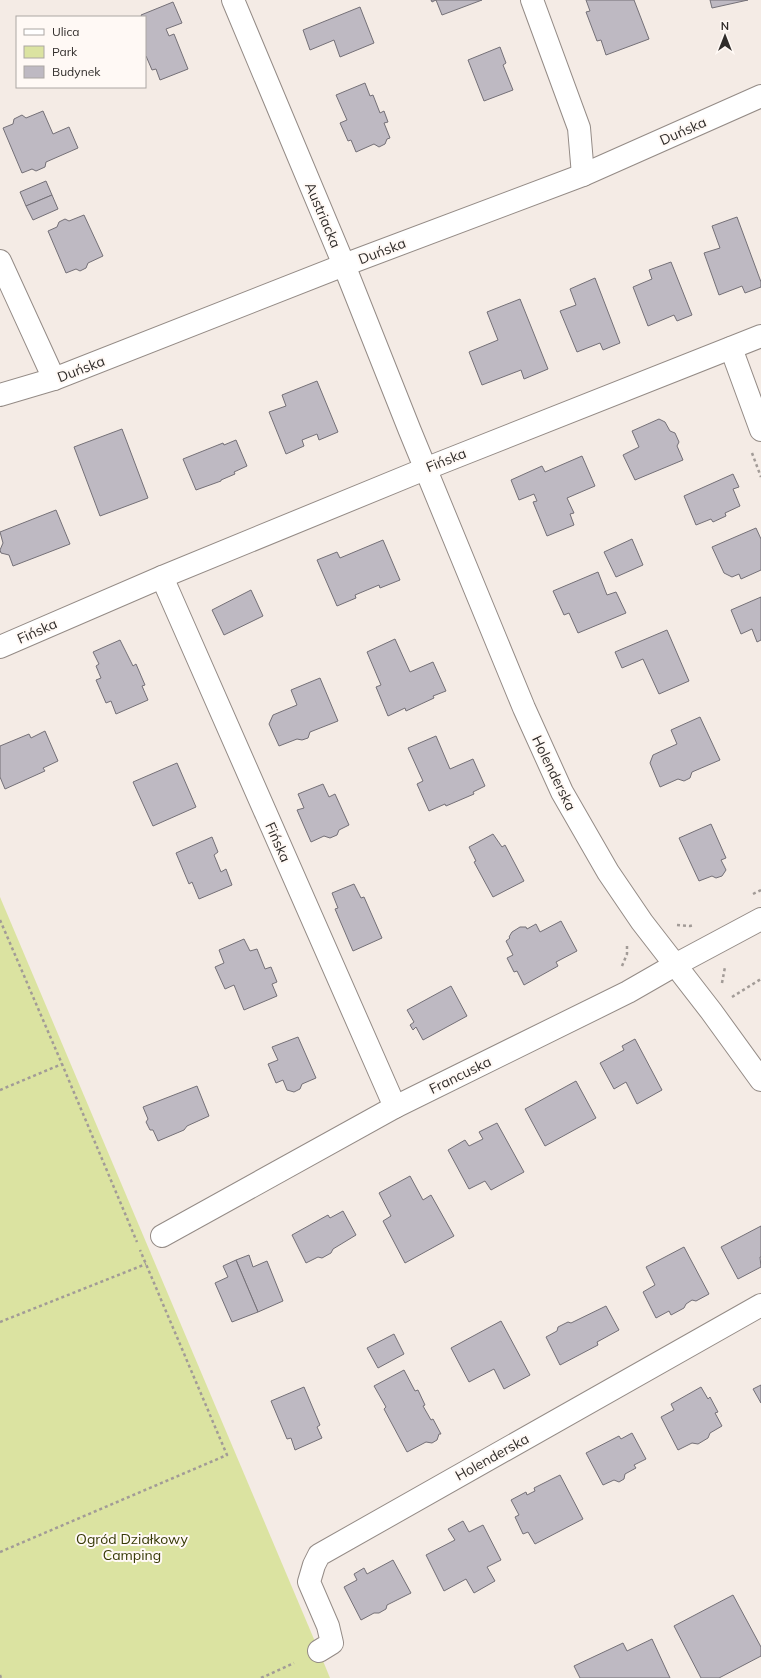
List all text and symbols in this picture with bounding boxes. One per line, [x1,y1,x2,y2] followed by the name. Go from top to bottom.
[16,16,146,88] legend
[705,16,745,56] north arrow
[721,19,729,33] text: N
[52,24,80,39] text: Ulica
[52,44,78,59] text: Park
[52,64,101,79] text: Budynek
[657,113,709,149] street label: Duńska
[301,180,345,250] street label: Austriacka
[356,234,408,268] street label: Duńska
[55,352,107,386] street label: Duńska
[423,444,469,476] street label: Fińska
[14,614,60,648] street label: Fińska
[528,732,580,814] street label: Holenderska
[261,819,295,865] street label: Fińska
[426,1052,494,1098] street label: Francuska
[452,1429,532,1485] street label: Holenderska
[76,1530,188,1564] park label: Ogród Działkowy Camping

